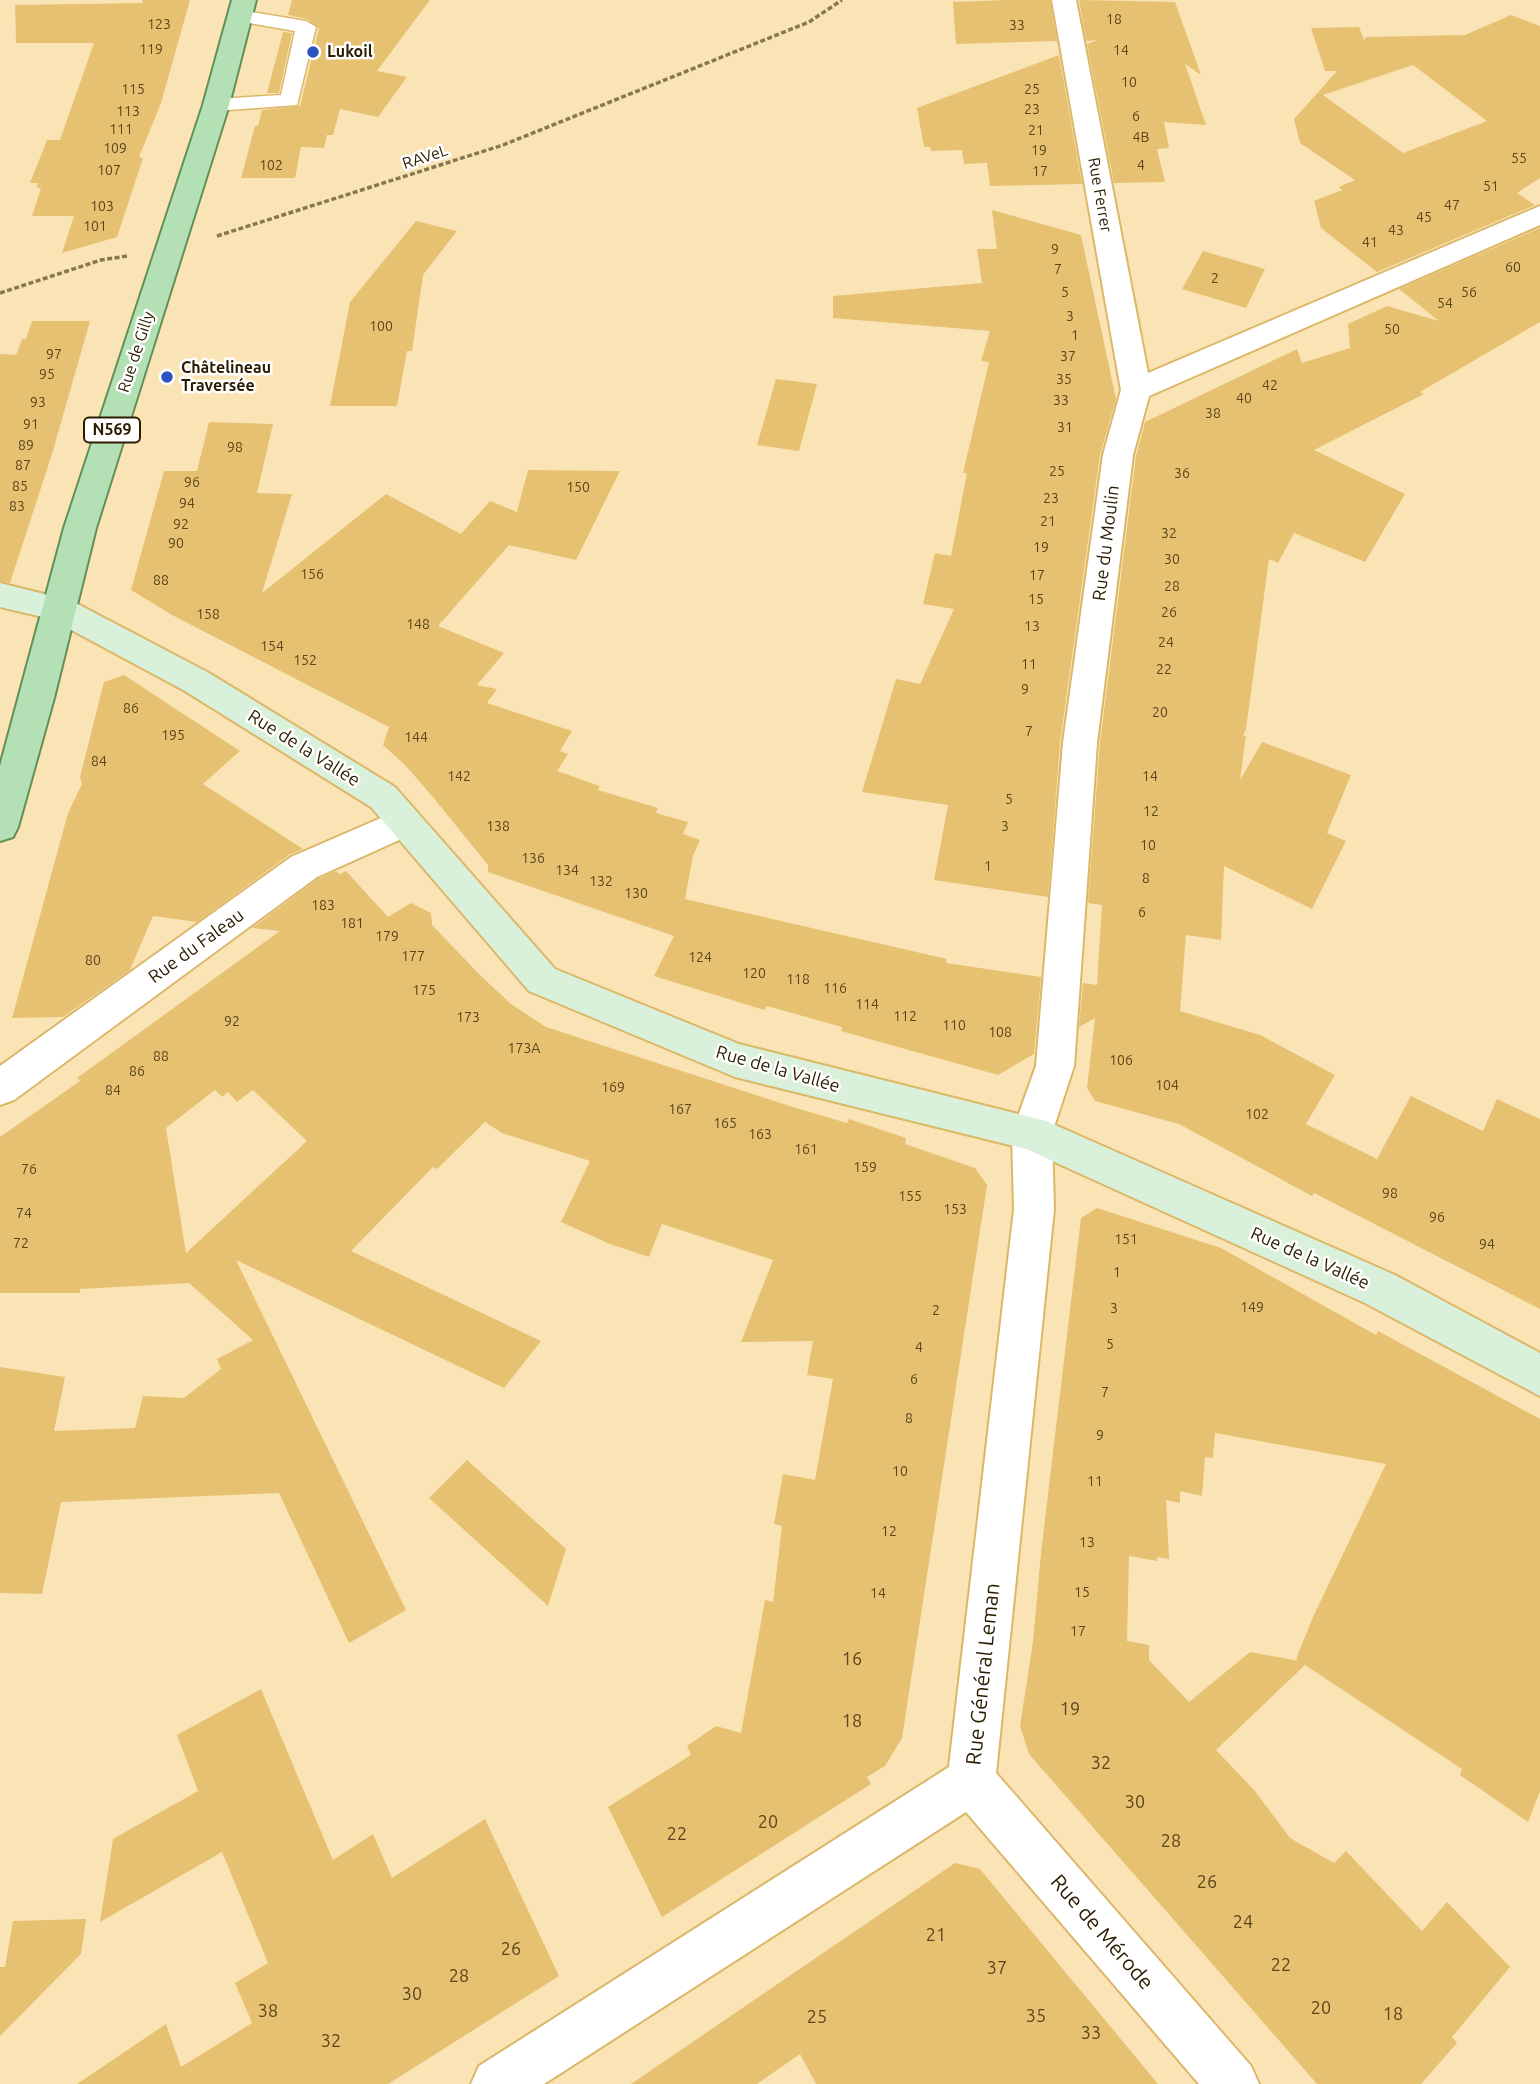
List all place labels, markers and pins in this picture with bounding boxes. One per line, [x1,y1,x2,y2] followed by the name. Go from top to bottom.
[327,42,373,62] place label: Lukoil
[305,44,321,60] marker: Lukoil
[181,358,271,396] place label: Châtelineau Traversée
[159,369,175,385] marker: Châtelineau Traversée

